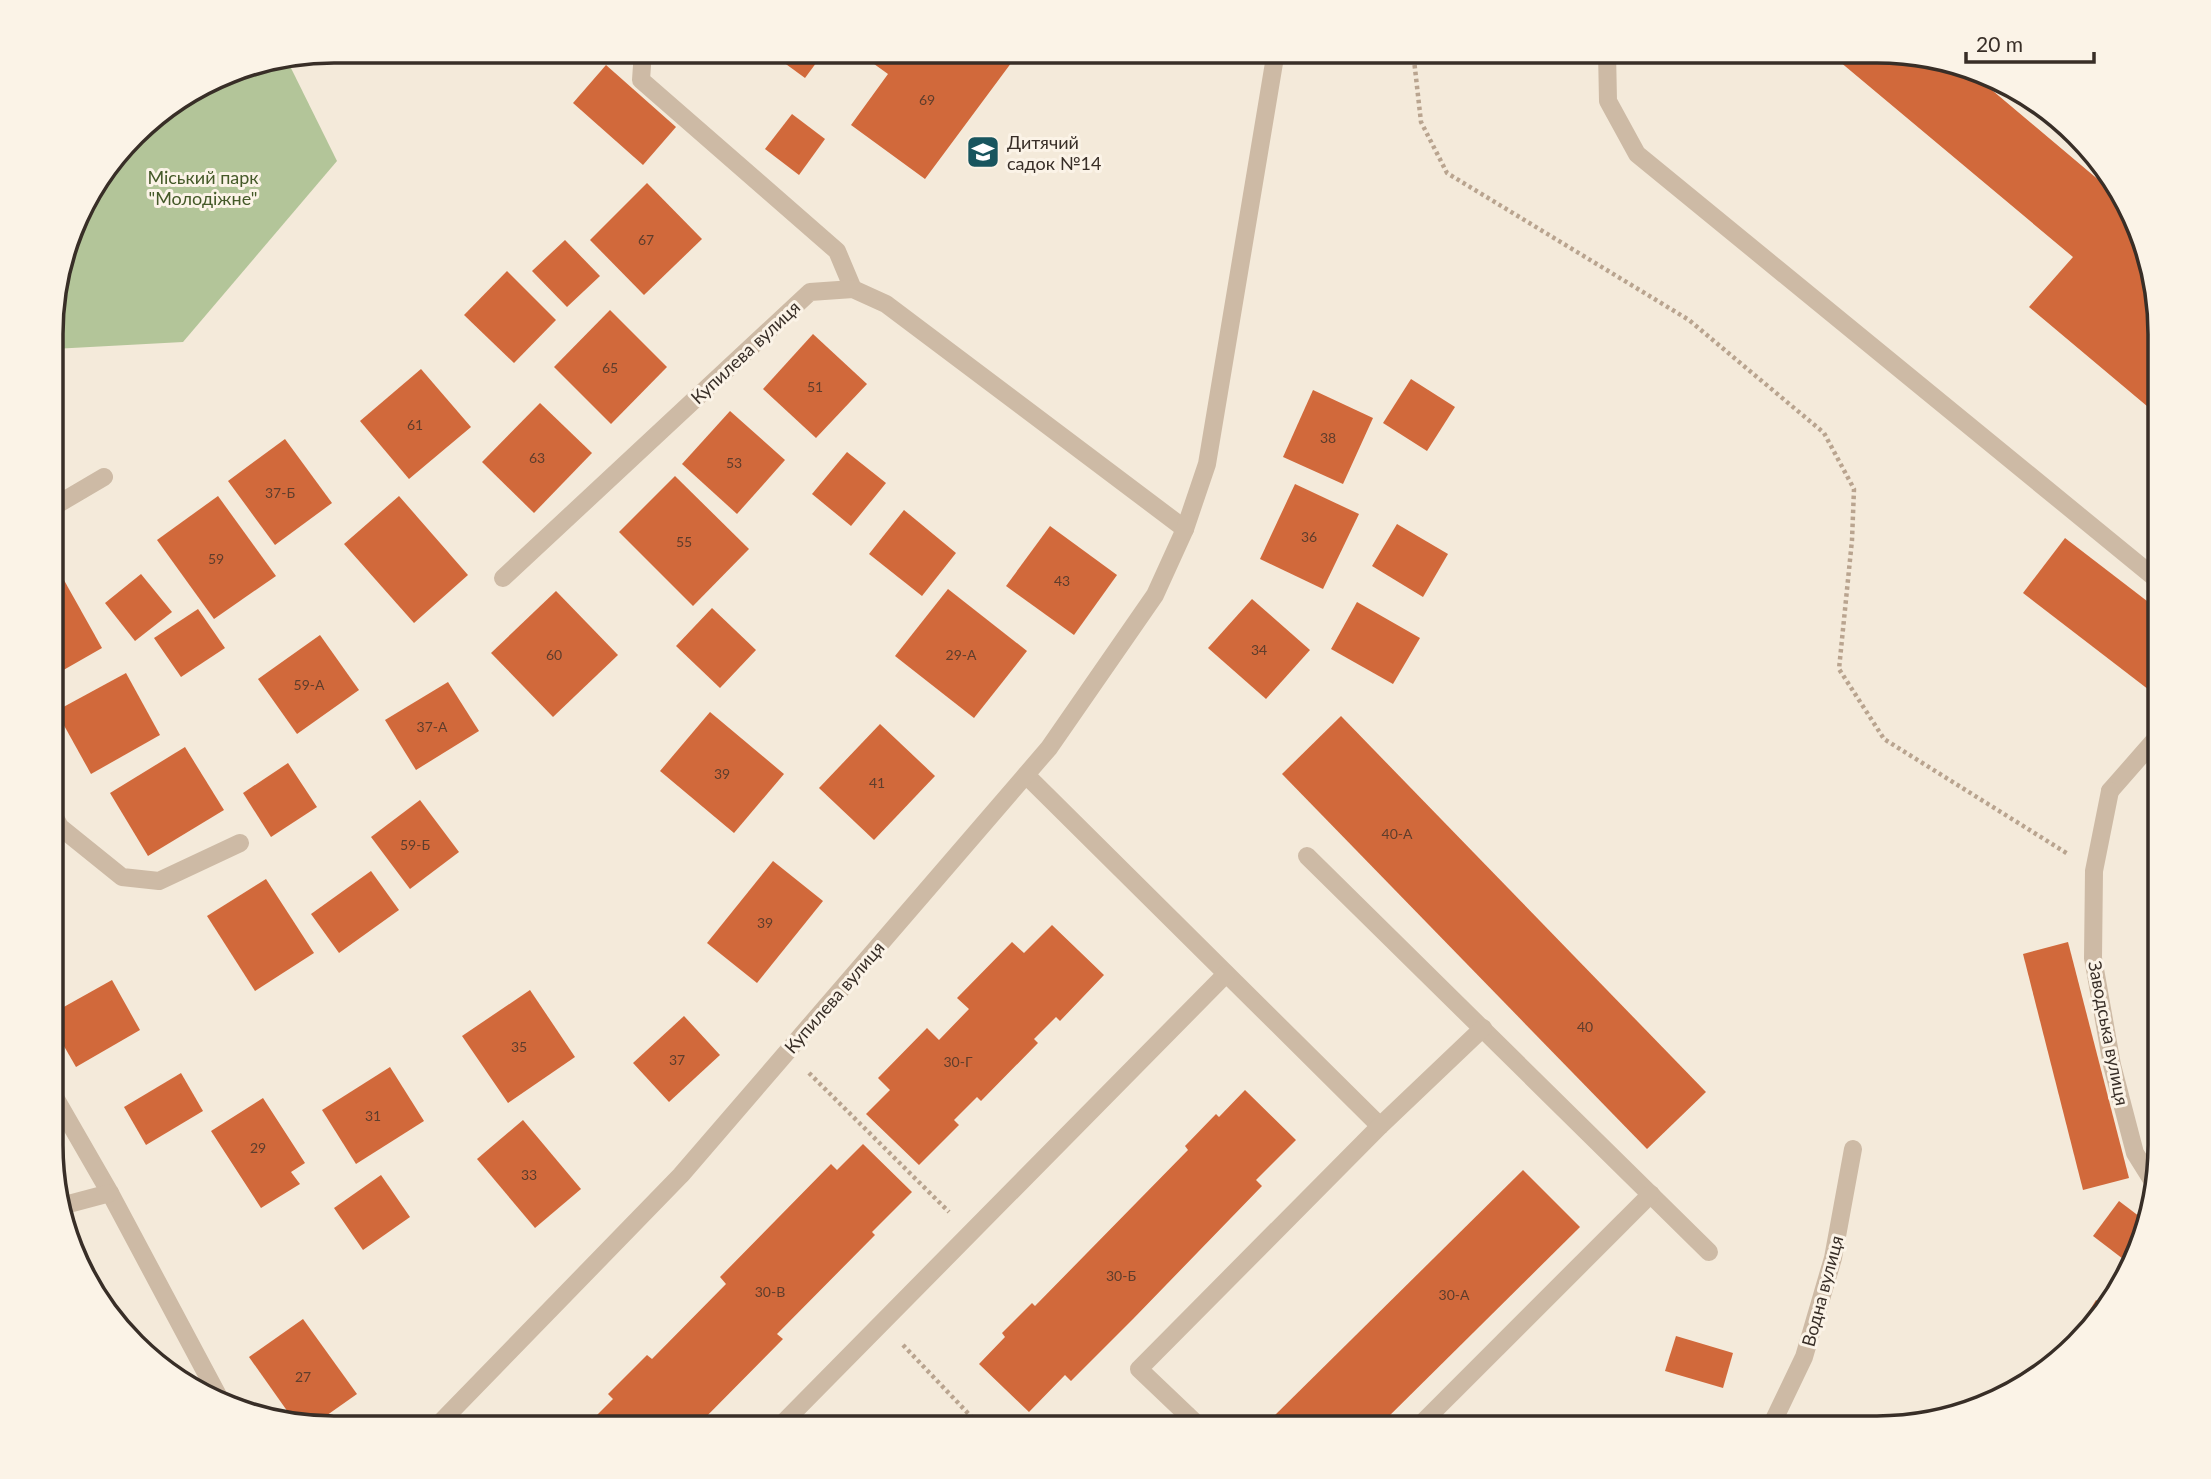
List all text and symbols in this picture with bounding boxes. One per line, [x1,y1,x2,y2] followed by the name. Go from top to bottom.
[1966,21,2094,65] scale bar
[1976,31,2023,56] text: 20 m
[919,91,935,108] house number: 69
[1007,131,1101,174] place label: Дитячий садок №14
[964,133,1002,171] school or university icon: Дитячий садок №14
[147,166,259,209] park label: Міський парк "Молодіжне"
[638,231,654,248] house number: 67
[686,296,804,408] street label: Купилева вулиця
[602,359,618,376] house number: 65
[807,378,823,395] house number: 51
[407,416,423,433] house number: 61
[1320,429,1336,446] house number: 38
[529,449,545,466] house number: 63
[726,454,742,471] house number: 53
[265,484,295,501] house number: 37-Б
[1301,528,1317,545] house number: 36
[676,533,692,550] house number: 55
[208,550,224,567] house number: 59
[1054,572,1070,589] house number: 43
[1251,641,1267,658] house number: 34
[546,646,562,663] house number: 60
[946,646,977,663] house number: 29-А
[294,676,325,693] house number: 59-А
[417,718,448,735] house number: 37-А
[714,765,730,782] house number: 39
[869,774,885,791] house number: 41
[1382,825,1413,842] house number: 40-А
[400,836,430,853] house number: 59-Б
[757,914,773,931] house number: 39
[779,936,889,1058] street label: Купилева вулиця
[2084,959,2134,1107] street label: Заводська вулиця
[1577,1018,1593,1035] house number: 40
[511,1038,527,1055] house number: 35
[669,1051,685,1068] house number: 37
[944,1053,973,1070] house number: 30-Г
[365,1107,381,1124] house number: 31
[250,1139,266,1156] house number: 29
[521,1166,537,1183] house number: 33
[1797,1233,1847,1349] street label: Водна вулиця
[1106,1267,1136,1284] house number: 30-Б
[755,1283,785,1300] house number: 30-В
[1439,1286,1470,1303] house number: 30-А
[295,1368,311,1385] house number: 27

